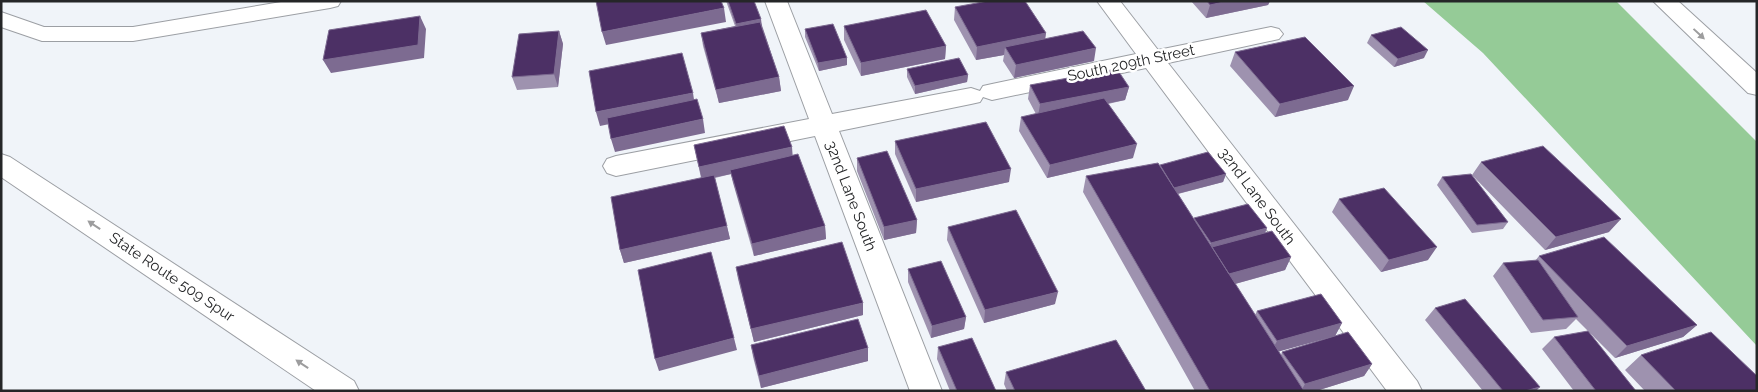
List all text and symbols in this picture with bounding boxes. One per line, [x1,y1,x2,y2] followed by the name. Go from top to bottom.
[1693,28,1705,40] one-way arrow
[1066,41,1196,85] street label: South 209th Street
[822,138,880,254] street label: 32nd Lane South
[1215,144,1299,248] street label: 32nd Lane South
[87,220,101,230] one-way arrow
[106,228,239,326] street label: State Route 509 Spur
[296,359,309,369] one-way arrow

